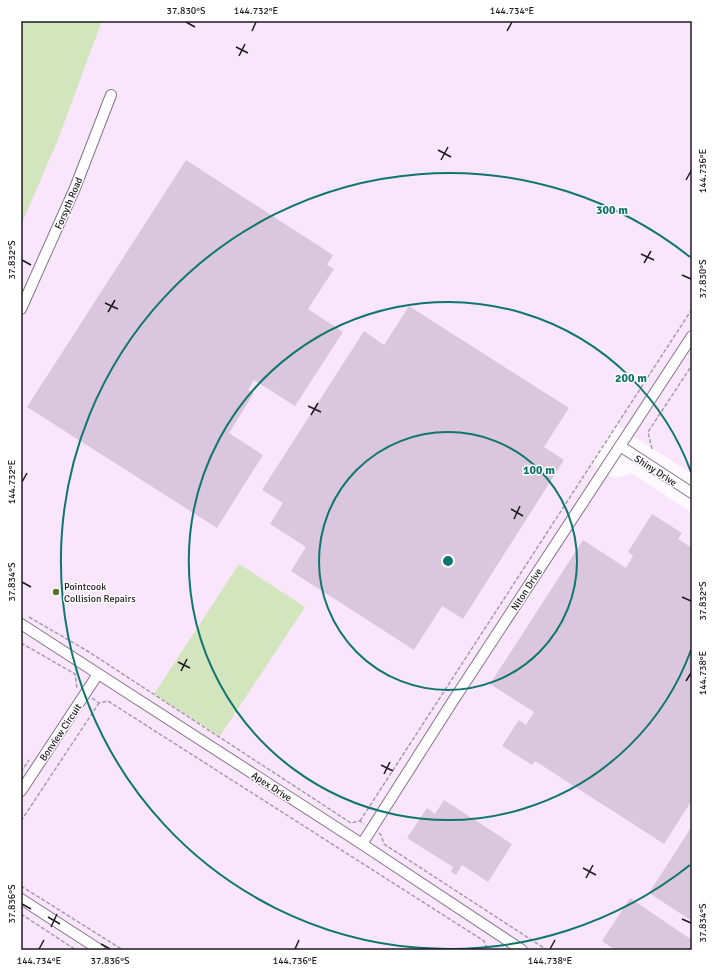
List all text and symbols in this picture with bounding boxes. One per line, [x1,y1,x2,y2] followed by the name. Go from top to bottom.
[167,5,206,17] text: 37.830°S
[234,5,279,17] text: 144.732°E
[490,5,535,17] text: 144.734°E
[697,148,709,193] text: 144.736°E
[53,175,85,231] street label: Forsyth Road
[596,203,628,218] text: 300 m
[6,240,18,279] text: 37.832°S
[697,259,709,298] text: 37.830°S
[615,371,647,386] text: 200 m
[632,453,679,489] street label: Shiny Drive
[6,459,18,504] text: 144.732°E
[523,463,555,478] text: 100 m
[441,554,455,568] centre of rings
[6,562,18,601] text: 37.834°S
[509,566,545,613] street label: Niton Drive
[64,581,136,605] place label: Pointcook Collision Repairs
[697,581,709,620] text: 37.832°S
[51,587,61,597] marker: Pointcook Collision Repairs
[697,650,709,695] text: 144.738°E
[37,701,85,764] street label: Bonview Circuit
[249,769,294,804] street label: Apex Drive
[6,884,18,923] text: 37.836°S
[697,903,709,942] text: 37.834°S
[17,955,62,967] text: 144.734°E
[91,955,130,967] text: 37.836°S
[273,955,318,967] text: 144.736°E
[528,955,573,967] text: 144.738°E

